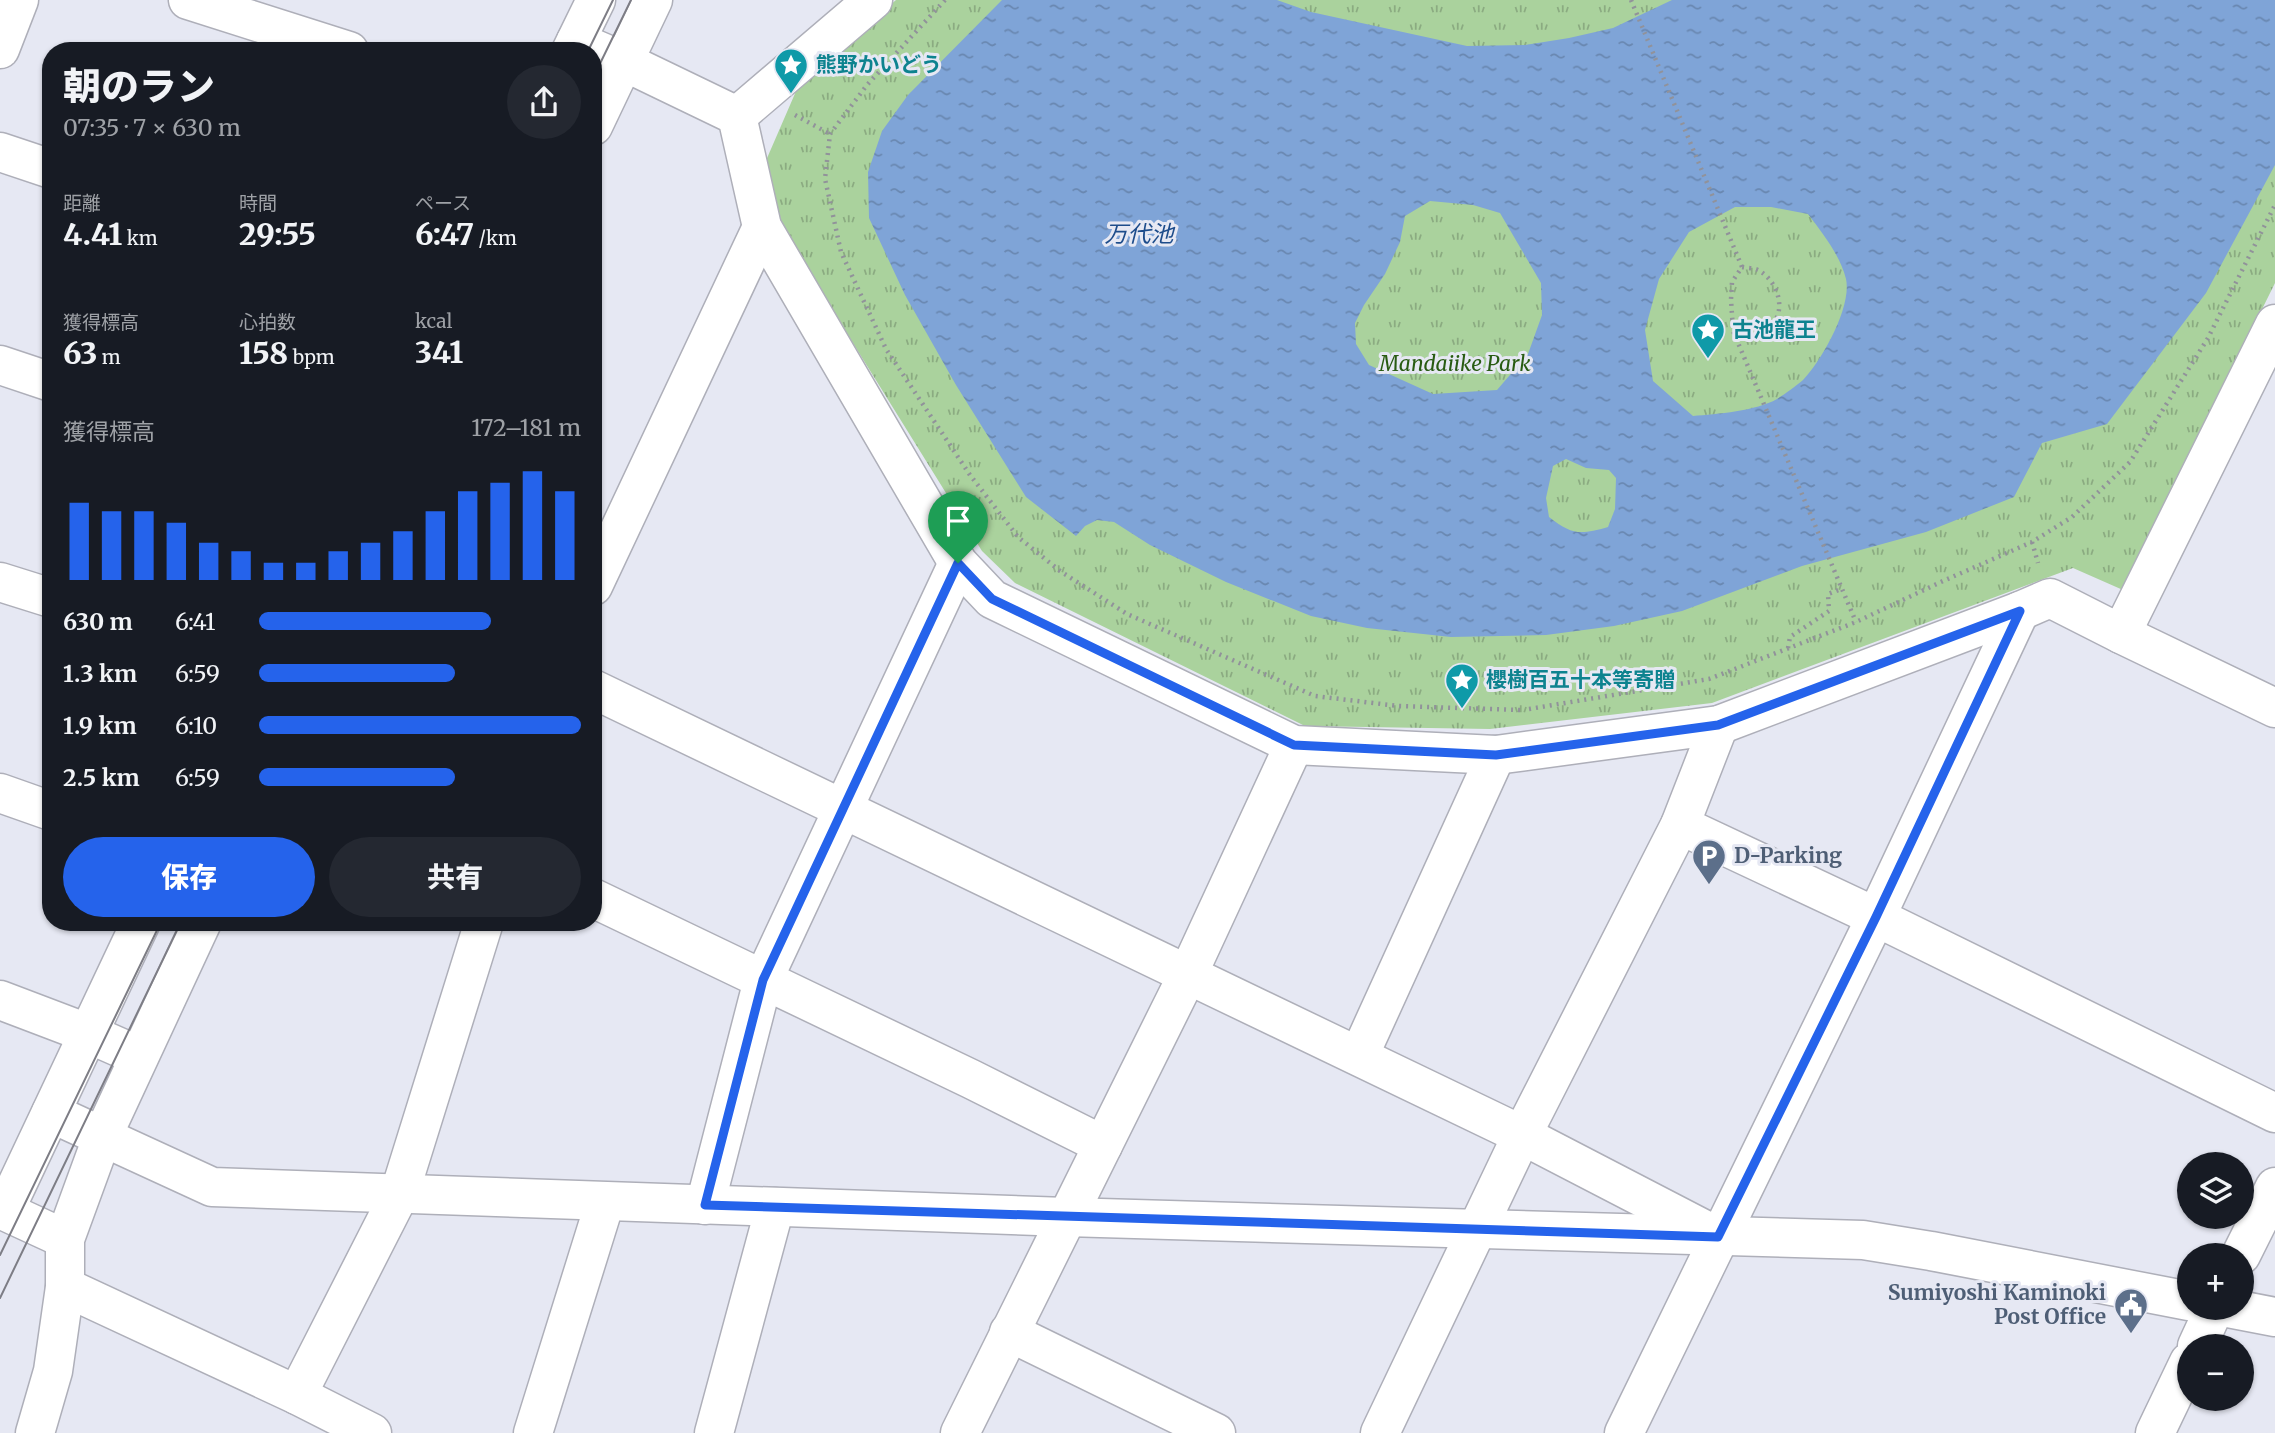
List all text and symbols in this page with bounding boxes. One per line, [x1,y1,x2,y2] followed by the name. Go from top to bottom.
[772,46,810,95] place icon: 熊野かいどう
[816,51,942,78] place label: 熊野かいどう
[63,63,215,110] text: 朝のラン
[507,65,581,139] button: share
[63,113,241,142] text: 07:35 · 7 × 630 m
[63,191,101,215] text: 距離
[239,191,277,215] text: 時間
[415,191,471,215] text: ペース
[63,215,122,253] text: 4.41
[239,215,316,253] text: 29:55
[415,215,474,253] text: 6:47
[1105,219,1176,248] water label: 万代池
[122,226,158,250] text: km
[474,226,517,250] text: /km
[415,309,452,333] text: kcal
[63,310,139,334] text: 獲得標高
[239,310,296,334] text: 心拍数
[1689,311,1727,360] place icon: 古池龍王
[1732,316,1816,343] place label: 古池龍王
[415,333,463,371] text: 341
[63,334,97,372] text: 63
[239,334,288,372] text: 158
[97,345,121,369] text: m
[288,345,335,369] text: bpm
[1378,350,1531,377] park label: Mandaiike Park
[471,413,581,442] text: 172–181 m
[63,417,155,446] text: 獲得標高
[928,491,988,563] pin
[939,502,977,540] icon: arrive
[63,607,133,636] text: 630 m
[175,607,216,636] text: 6:41
[63,659,137,688] text: 1.3 km
[175,659,220,688] text: 6:59
[1443,661,1481,710] place icon: 櫻樹百五十本等寄贈
[1486,666,1675,693] place label: 櫻樹百五十本等寄贈
[63,711,137,740] text: 1.9 km
[175,711,217,740] text: 6:10
[63,763,140,792] text: 2.5 km
[175,763,220,792] text: 6:59
[63,837,315,917] button: 保存
[329,837,581,917] button: 共有
[1690,837,1728,886] parking icon: D-Parking
[1734,842,1842,869] place label: D-Parking
[2177,1152,2254,1411] map controls
[2177,1152,2254,1229] button: layers
[2177,1243,2254,1320] button: +
[1888,1279,2106,1330] place label: Sumiyoshi Kaminoki Post Office
[2112,1286,2150,1335] public building icon: Sumiyoshi Kaminoki Post Office
[2177,1334,2254,1411] button: −

